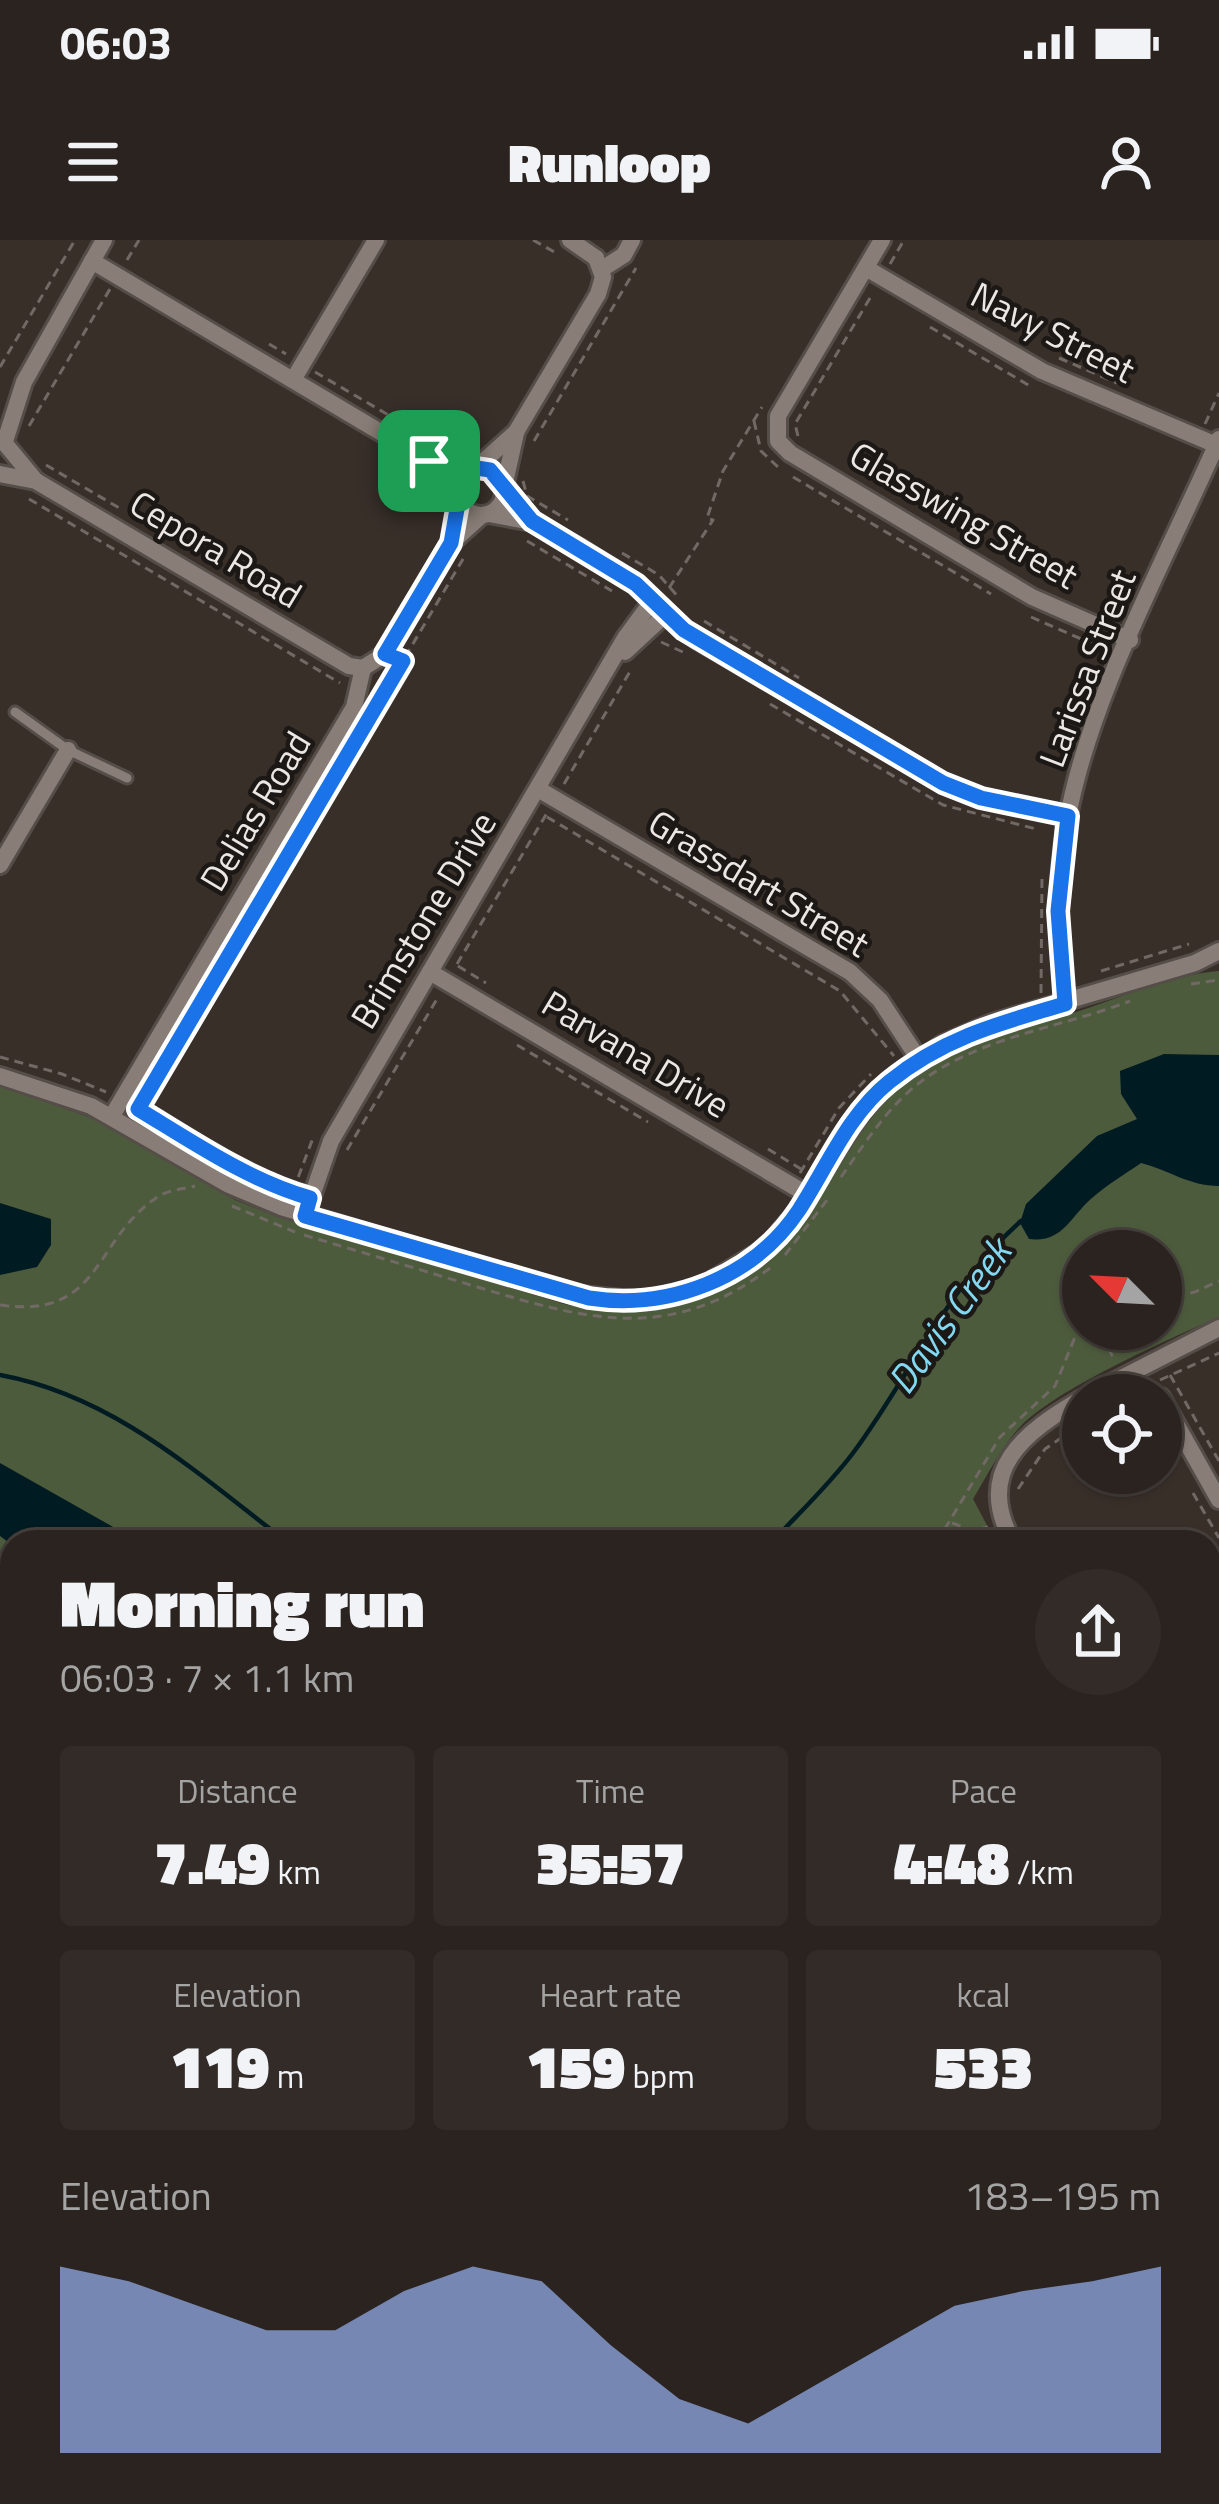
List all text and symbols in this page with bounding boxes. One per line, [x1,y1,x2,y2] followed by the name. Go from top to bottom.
[60,8,172,76] text: 06:03
[508,121,711,203] text: Runloop
[60,129,126,195] icon: menu
[1093,129,1159,195] icon: person
[962,267,1145,397] street label: Navy Street
[378,410,480,512] pin
[840,427,1089,602] street label: Glasswing Street
[396,428,462,494] icon: arrive
[120,476,313,622] street label: Cepora Road
[1024,561,1150,775] street label: Larissa Street
[185,720,324,901] street label: Delias Road
[638,795,880,970] street label: Grassdart Street
[336,801,509,1039] street label: Brimstone Drive
[532,976,741,1131] street label: Parvana Drive
[872,1222,1028,1405] water label: Davis Creek
[1062,1230,1182,1350] north arrow
[1062,1230,1182,1494] map controls
[1062,1374,1182,1494] button: locate
[60,1552,425,1653] text: Morning run
[1035,1569,1161,1695] button: share
[60,1648,354,1707] text: 06:03 · 7 × 1.1 km
[177,1766,298,1816] text: Distance
[576,1766,645,1816] text: Time
[950,1766,1017,1816] text: Pace
[154,1816,270,1907] text: 7.49
[536,1816,685,1907] text: 35:57
[893,1816,1010,1907] text: 4:48
[270,1847,321,1897] text: km
[1010,1847,1074,1897] text: /km
[173,1970,302,2020] text: Elevation
[540,1970,681,2020] text: Heart rate
[957,1970,1010,2020] text: kcal
[171,2020,270,2111] text: 119
[526,2020,625,2111] text: 159
[934,2020,1033,2111] text: 533
[270,2051,304,2101] text: m
[625,2051,695,2101] text: bpm
[60,2166,212,2225] text: Elevation
[964,2166,1161,2225] text: 183–195 m

